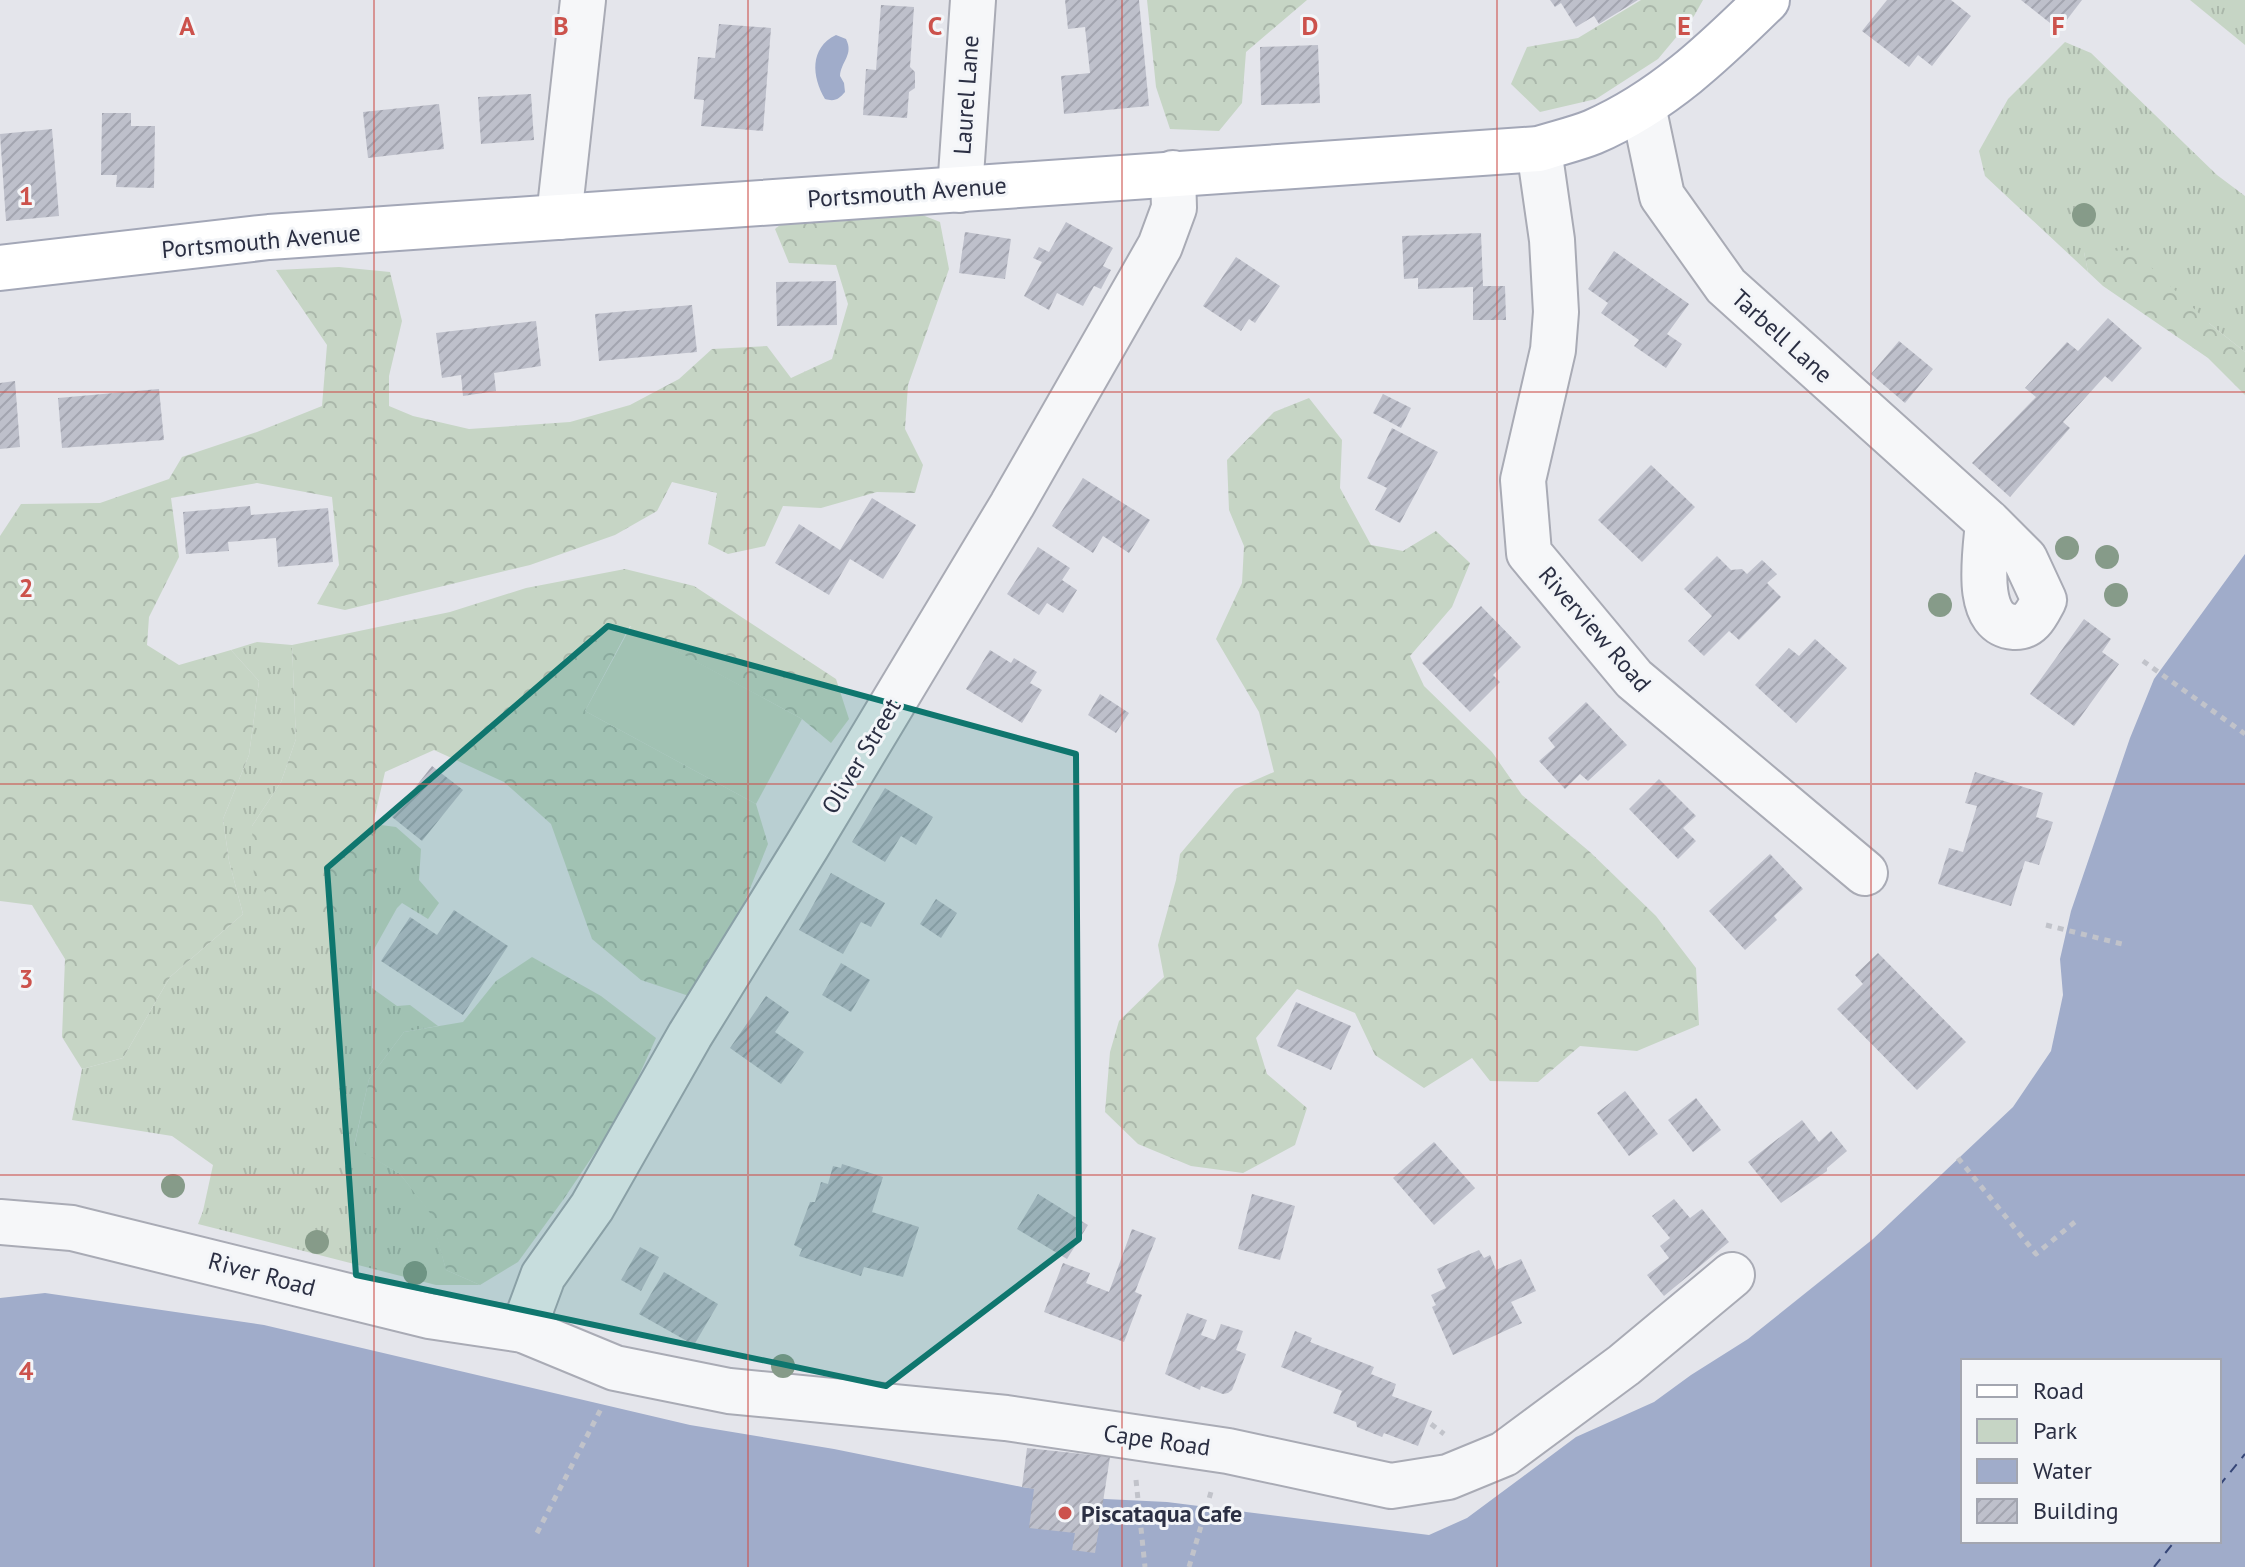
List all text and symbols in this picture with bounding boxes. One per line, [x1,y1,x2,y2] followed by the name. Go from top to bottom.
[179,9,195,42] text: A
[553,9,569,42] text: B
[928,9,942,42] text: C
[1302,9,1318,42] text: D
[1677,9,1691,42] text: E
[2051,9,2065,42] text: F
[946,34,986,156] street label: Laurel Lane
[806,170,1008,214] street label: Portsmouth Avenue
[19,179,33,212] text: 1
[160,217,362,265] street label: Portsmouth Avenue
[1725,282,1839,390] street label: Tarbell Lane
[1532,560,1658,698] street label: Riverview Road
[19,571,33,604] text: 2
[814,693,908,819] street label: Oliver Street
[19,962,33,995] text: 3
[205,1245,319,1303] street label: River Road
[19,1354,34,1387] text: 4
[1961,1359,2221,1543] legend
[2033,1375,2084,1406] text: Road
[2033,1415,2078,1446] text: Park
[1102,1417,1212,1463] street label: Cape Road
[2033,1455,2092,1486] text: Water
[2033,1495,2119,1526] text: Building
[1081,1498,1242,1529] place label: Piscataqua Cafe
[1056,1504,1074,1522] marker: Piscataqua Cafe

